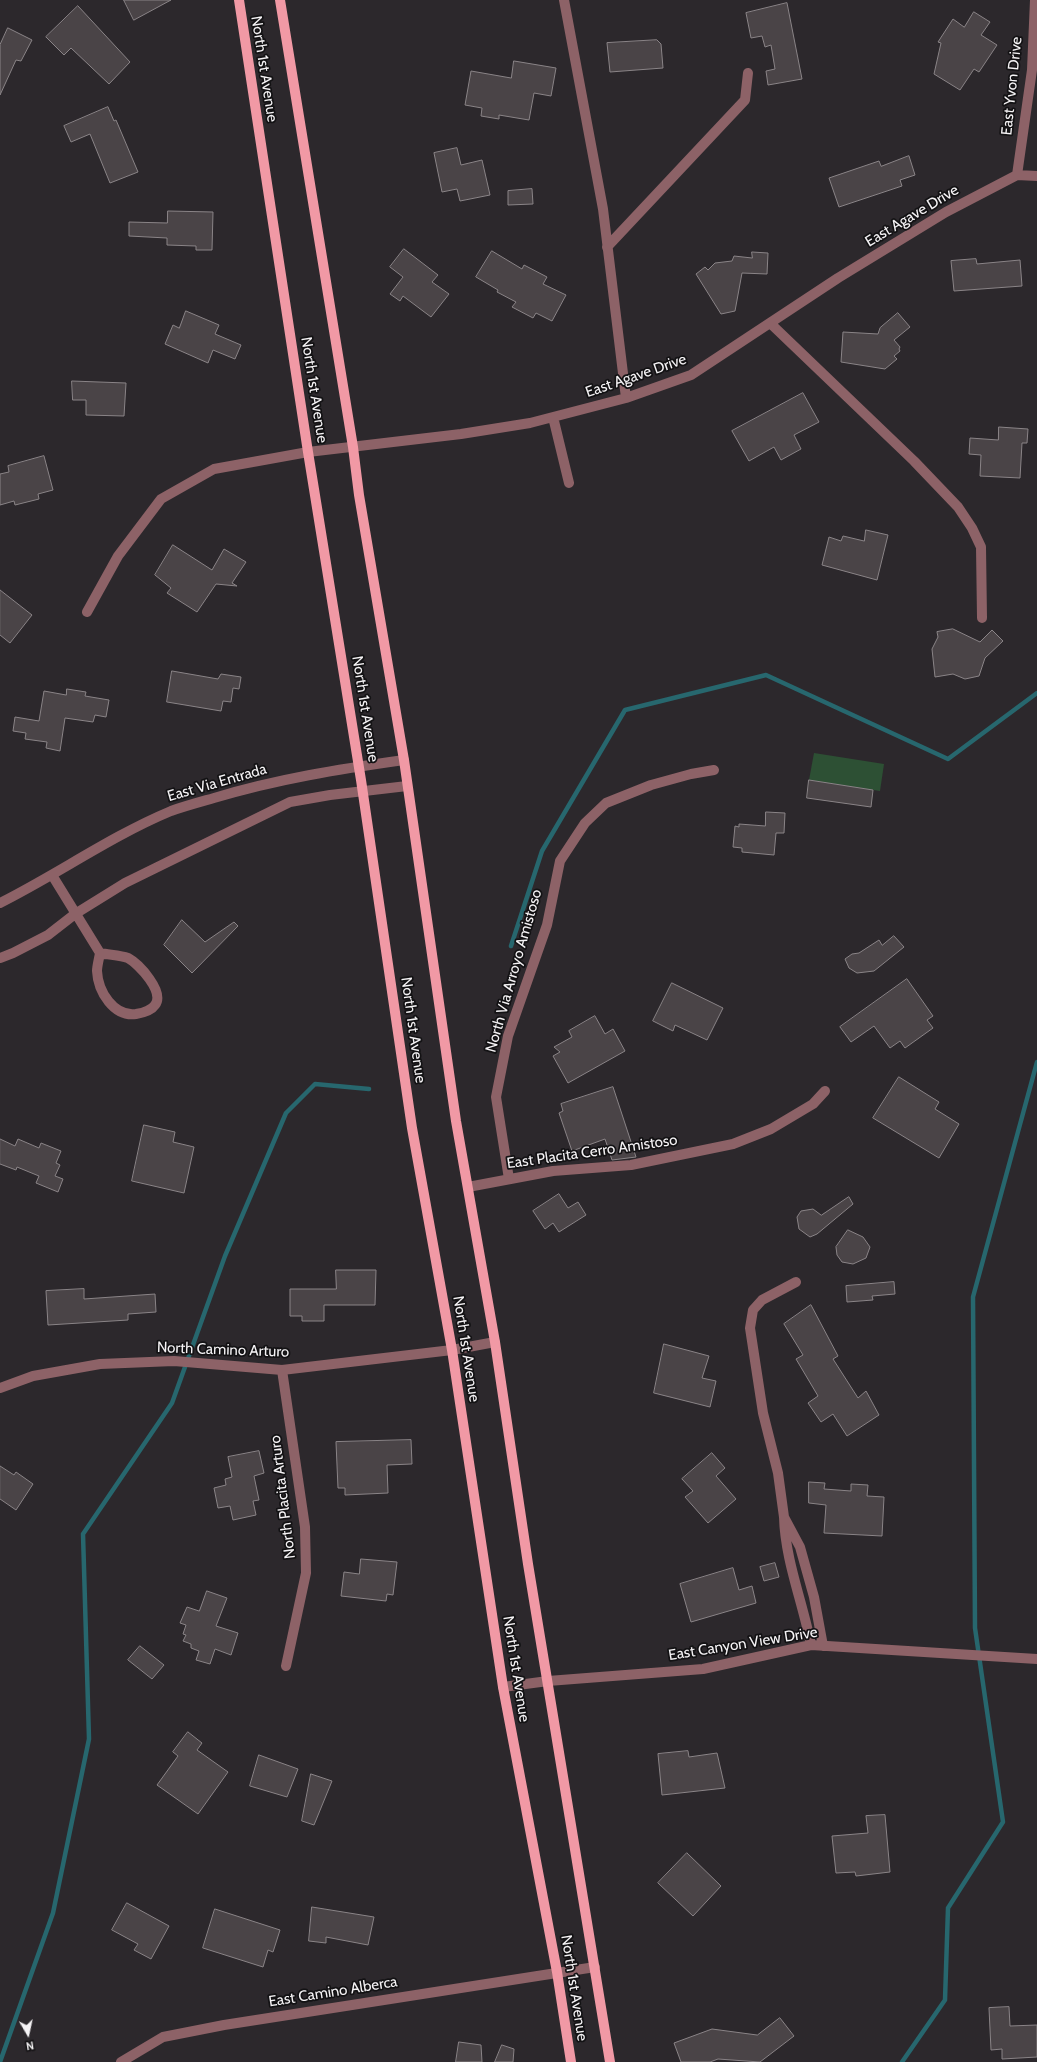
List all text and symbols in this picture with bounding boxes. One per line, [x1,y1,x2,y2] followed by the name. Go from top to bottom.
[247,15,281,123] street label: North 1st Avenue
[998,36,1026,136] street label: East Yvon Drive
[862,181,962,251] street label: East Agave Drive
[297,336,331,444] street label: North 1st Avenue
[583,350,689,402] street label: East Agave Drive
[348,655,382,763] street label: North 1st Avenue
[165,760,269,806] street label: East Via Entrada
[482,887,546,1055] street label: North Via Arroyo Amistoso
[397,976,429,1084] street label: North 1st Avenue
[506,1131,678,1173] street label: East Placita Cerro Amistoso
[449,1295,483,1403] street label: North 1st Avenue
[157,1339,289,1361] street label: North Camino Arturo
[266,1434,300,1560] street label: North Placita Arturo
[499,1615,533,1723] street label: North 1st Avenue
[667,1623,819,1665] street label: East Canyon View Drive
[557,1934,591,2042] street label: North 1st Avenue
[267,1973,399,2011] street label: East Camino Alberca
[8,2014,48,2054] north arrow
[25,2038,35,2053] text: N

